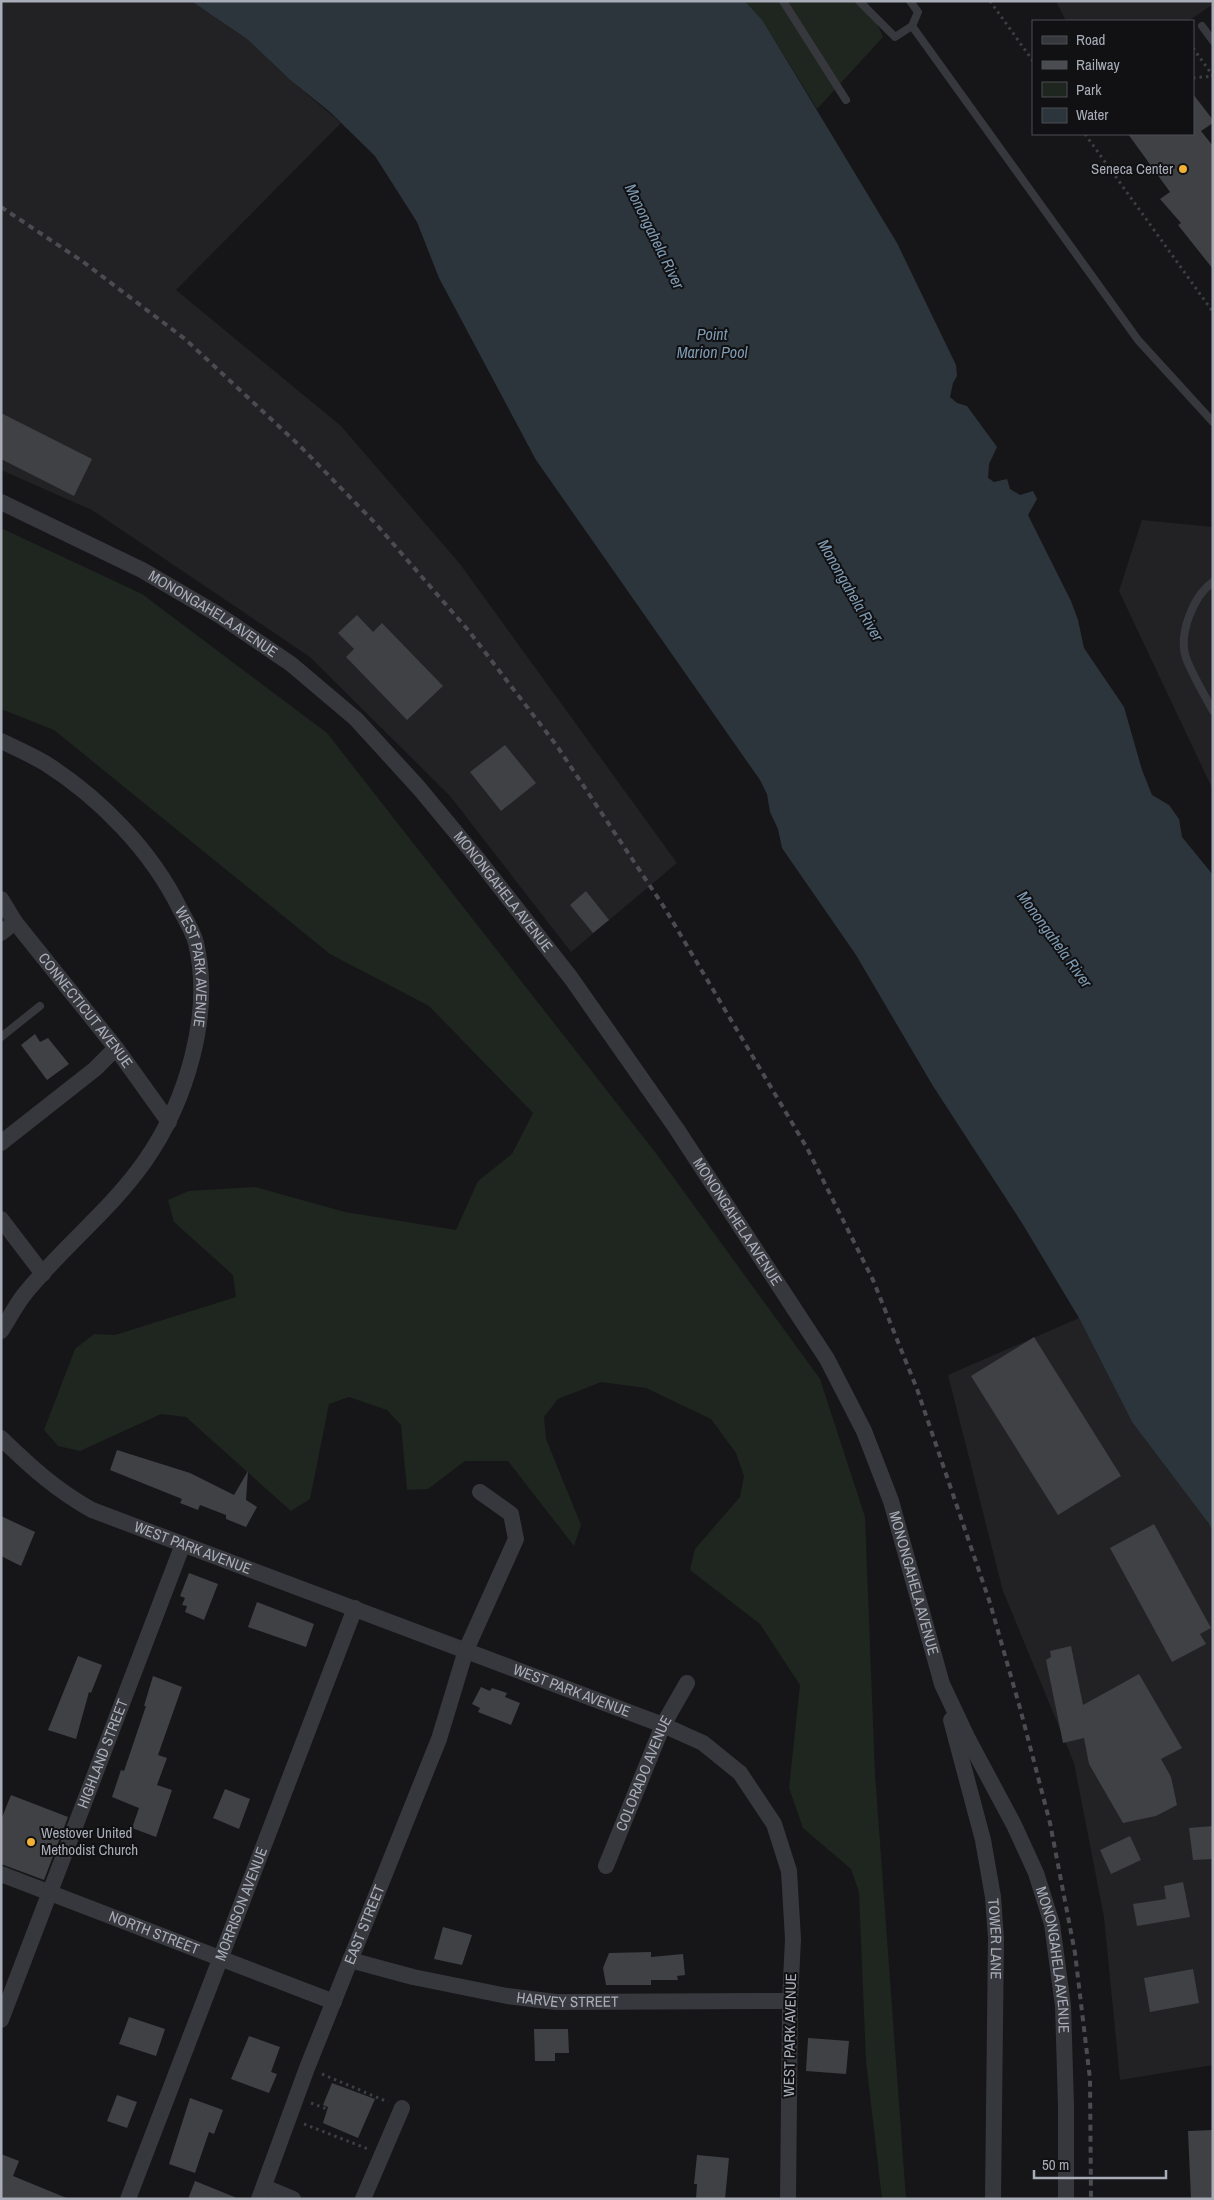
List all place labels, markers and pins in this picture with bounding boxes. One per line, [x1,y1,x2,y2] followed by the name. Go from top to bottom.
[1091,158,1173,179] place label: Seneca Center
[1177,163,1189,175] marker: Seneca Center
[41,1822,138,1860] place label: Westover United Methodist Church
[25,1836,37,1848] marker: Westover United Methodist Church

